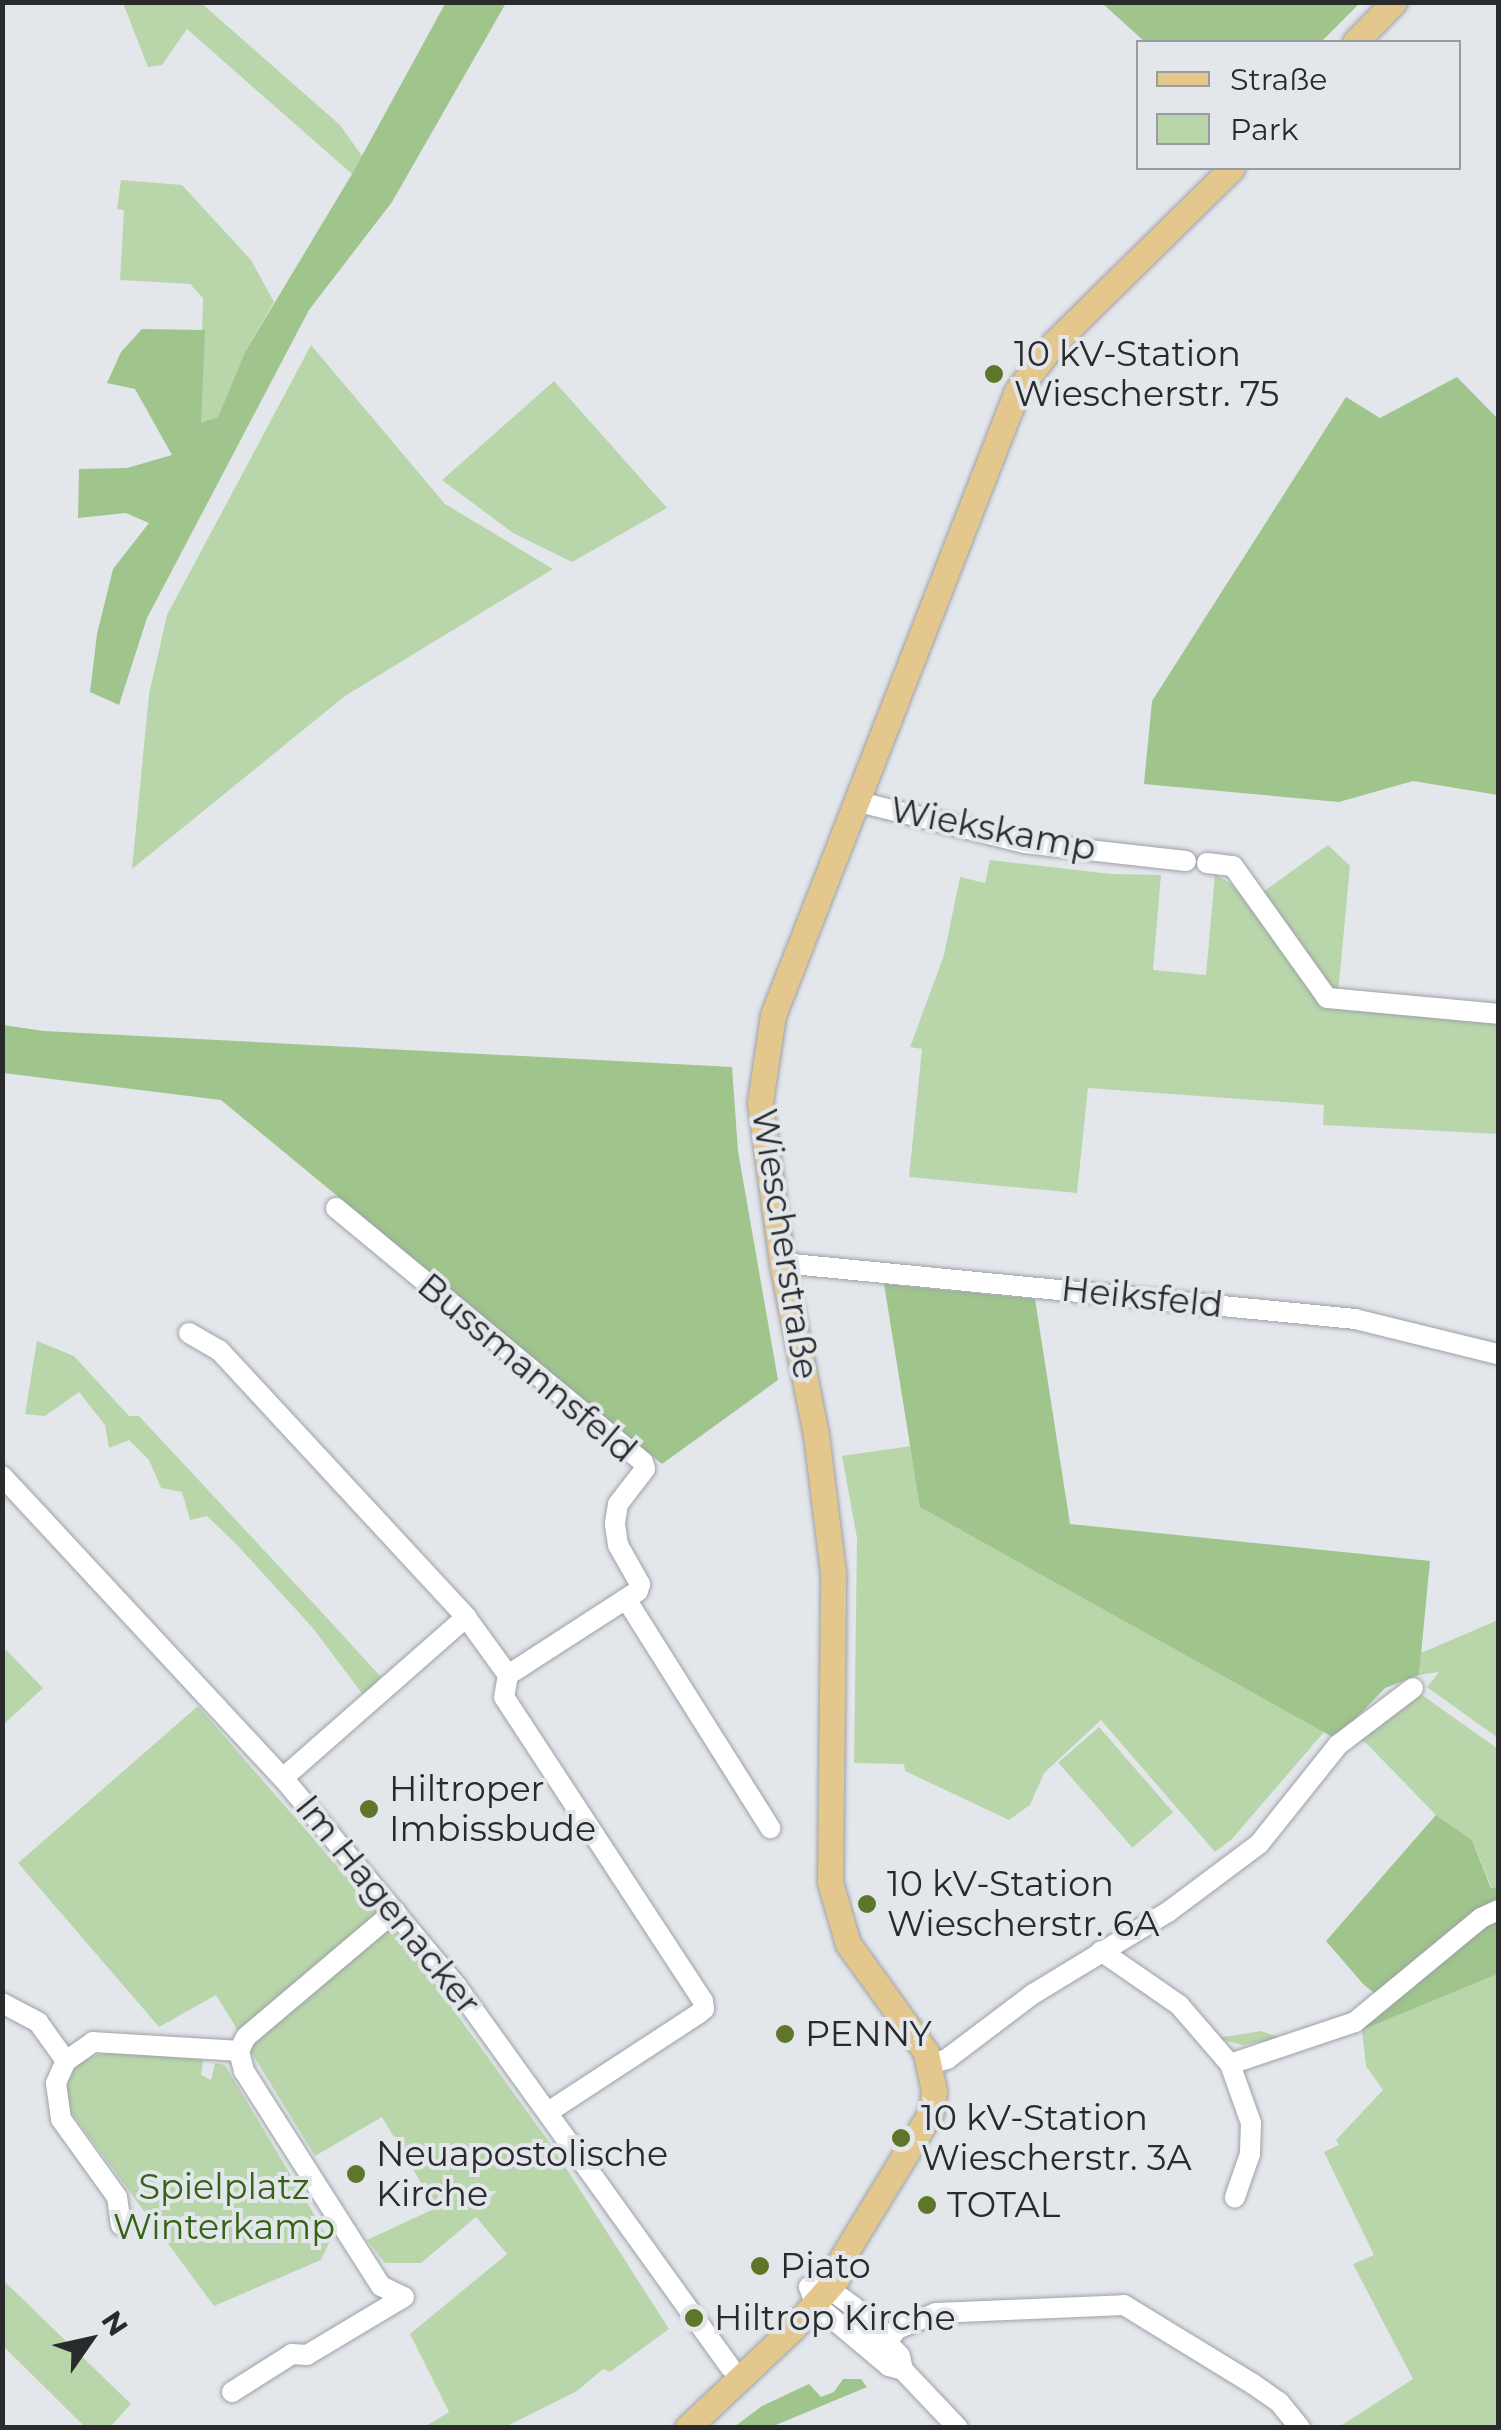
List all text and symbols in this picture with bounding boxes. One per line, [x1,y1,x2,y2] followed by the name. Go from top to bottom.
[1136,40,1461,170] legend
[1230,61,1327,98] text: Straße
[1230,111,1299,148] text: Park
[1014,333,1279,415] place label: 10 kV-Station Wiescherstr. 75
[983,363,1005,385] marker: 10 kV-Station Wiescherstr. 75
[887,789,1099,869] street label: Wiekskamp
[743,1106,827,1382] street label: Wiescherstraße
[409,1264,645,1472] street label: Bussmannsfeld
[1059,1268,1225,1326] street label: Heiksfeld
[389,1768,596,1850] place label: Hiltroper Imbissbude
[287,1787,489,2023] street label: Im Hagenacker
[358,1798,380,1820] marker: Hiltroper Imbissbude
[887,1863,1159,1945] place label: 10 kV-Station Wiescherstr. 6A
[856,1893,878,1915] marker: 10 kV-Station Wiescherstr. 6A
[805,2013,932,2055] place label: PENNY
[774,2023,796,2045] marker: PENNY
[921,2097,1192,2179] place label: 10 kV-Station Wiescherstr. 3A
[890,2127,912,2149] marker: 10 kV-Station Wiescherstr. 3A
[376,2133,668,2215] place label: Neuapostolische Kirche
[345,2163,367,2185] marker: Neuapostolische Kirche
[113,2166,335,2248] park label: Spielplatz Winterkamp
[947,2184,1060,2226] place label: TOTAL
[916,2194,938,2216] marker: TOTAL
[780,2245,871,2287] place label: Piato
[749,2255,771,2277] marker: Piato
[40,2290,140,2390] north arrow
[714,2297,956,2339] place label: Hiltrop Kirche
[94,2304,135,2342] text: N
[683,2307,705,2329] marker: Hiltrop Kirche

